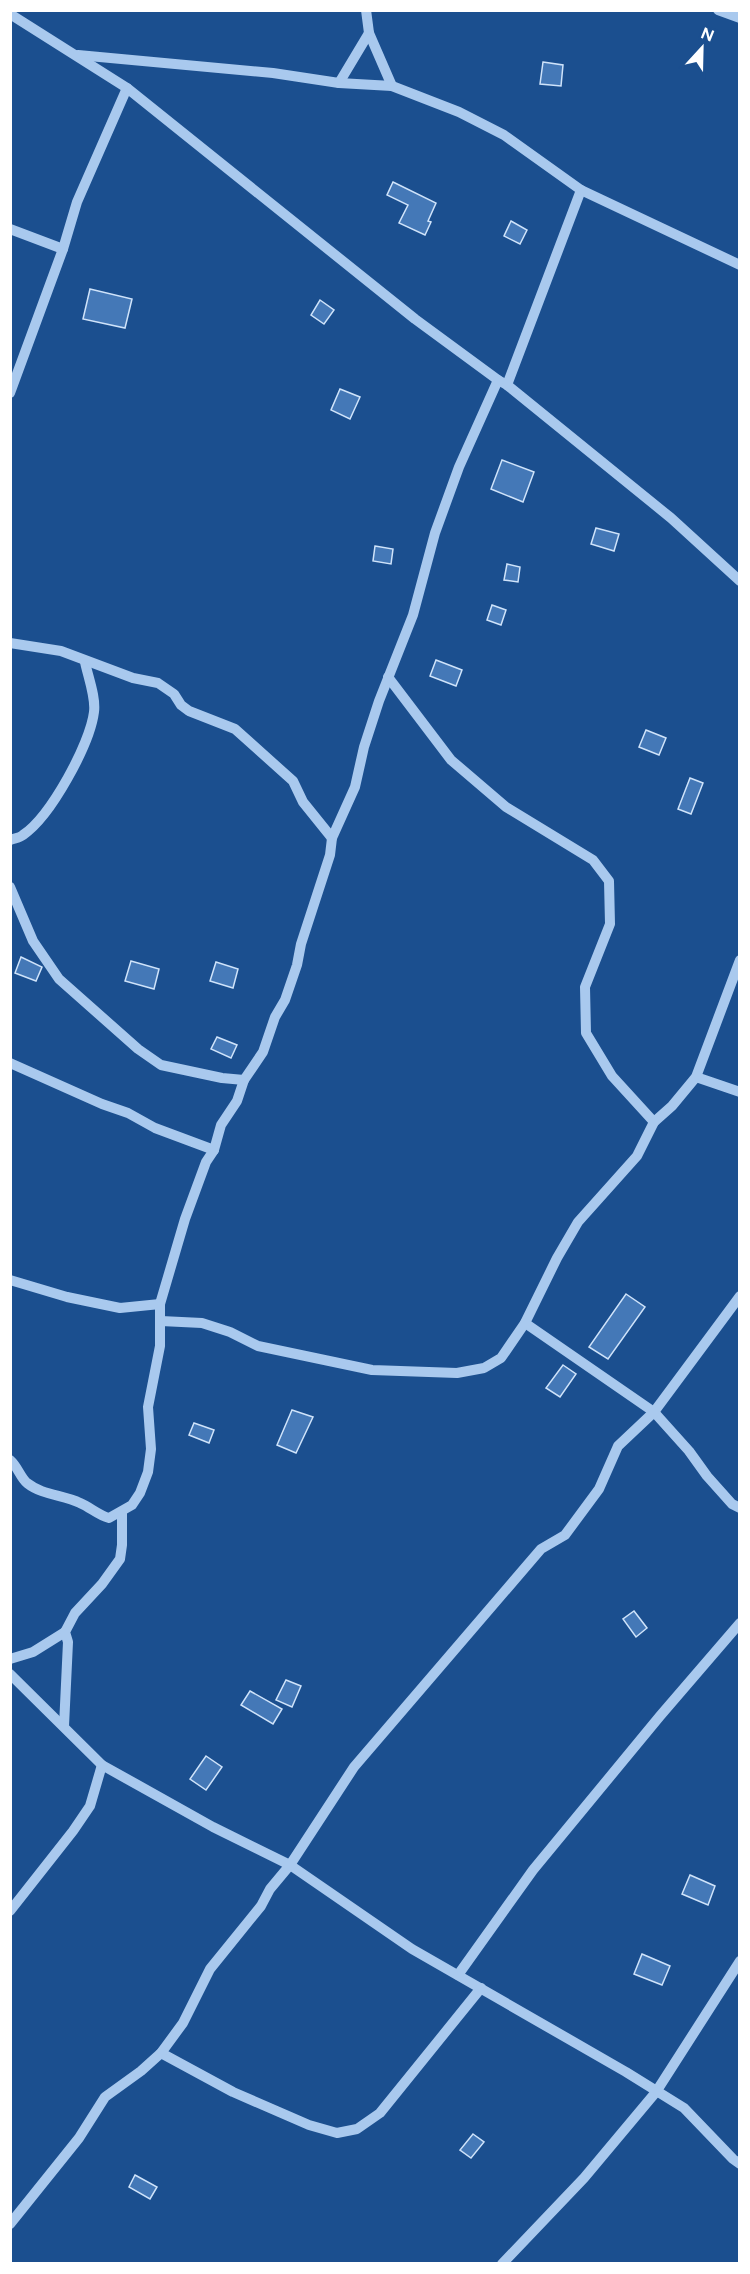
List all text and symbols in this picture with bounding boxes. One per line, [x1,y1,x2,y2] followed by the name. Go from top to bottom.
[672,18,732,78] north arrow
[698,23,717,46] text: N

